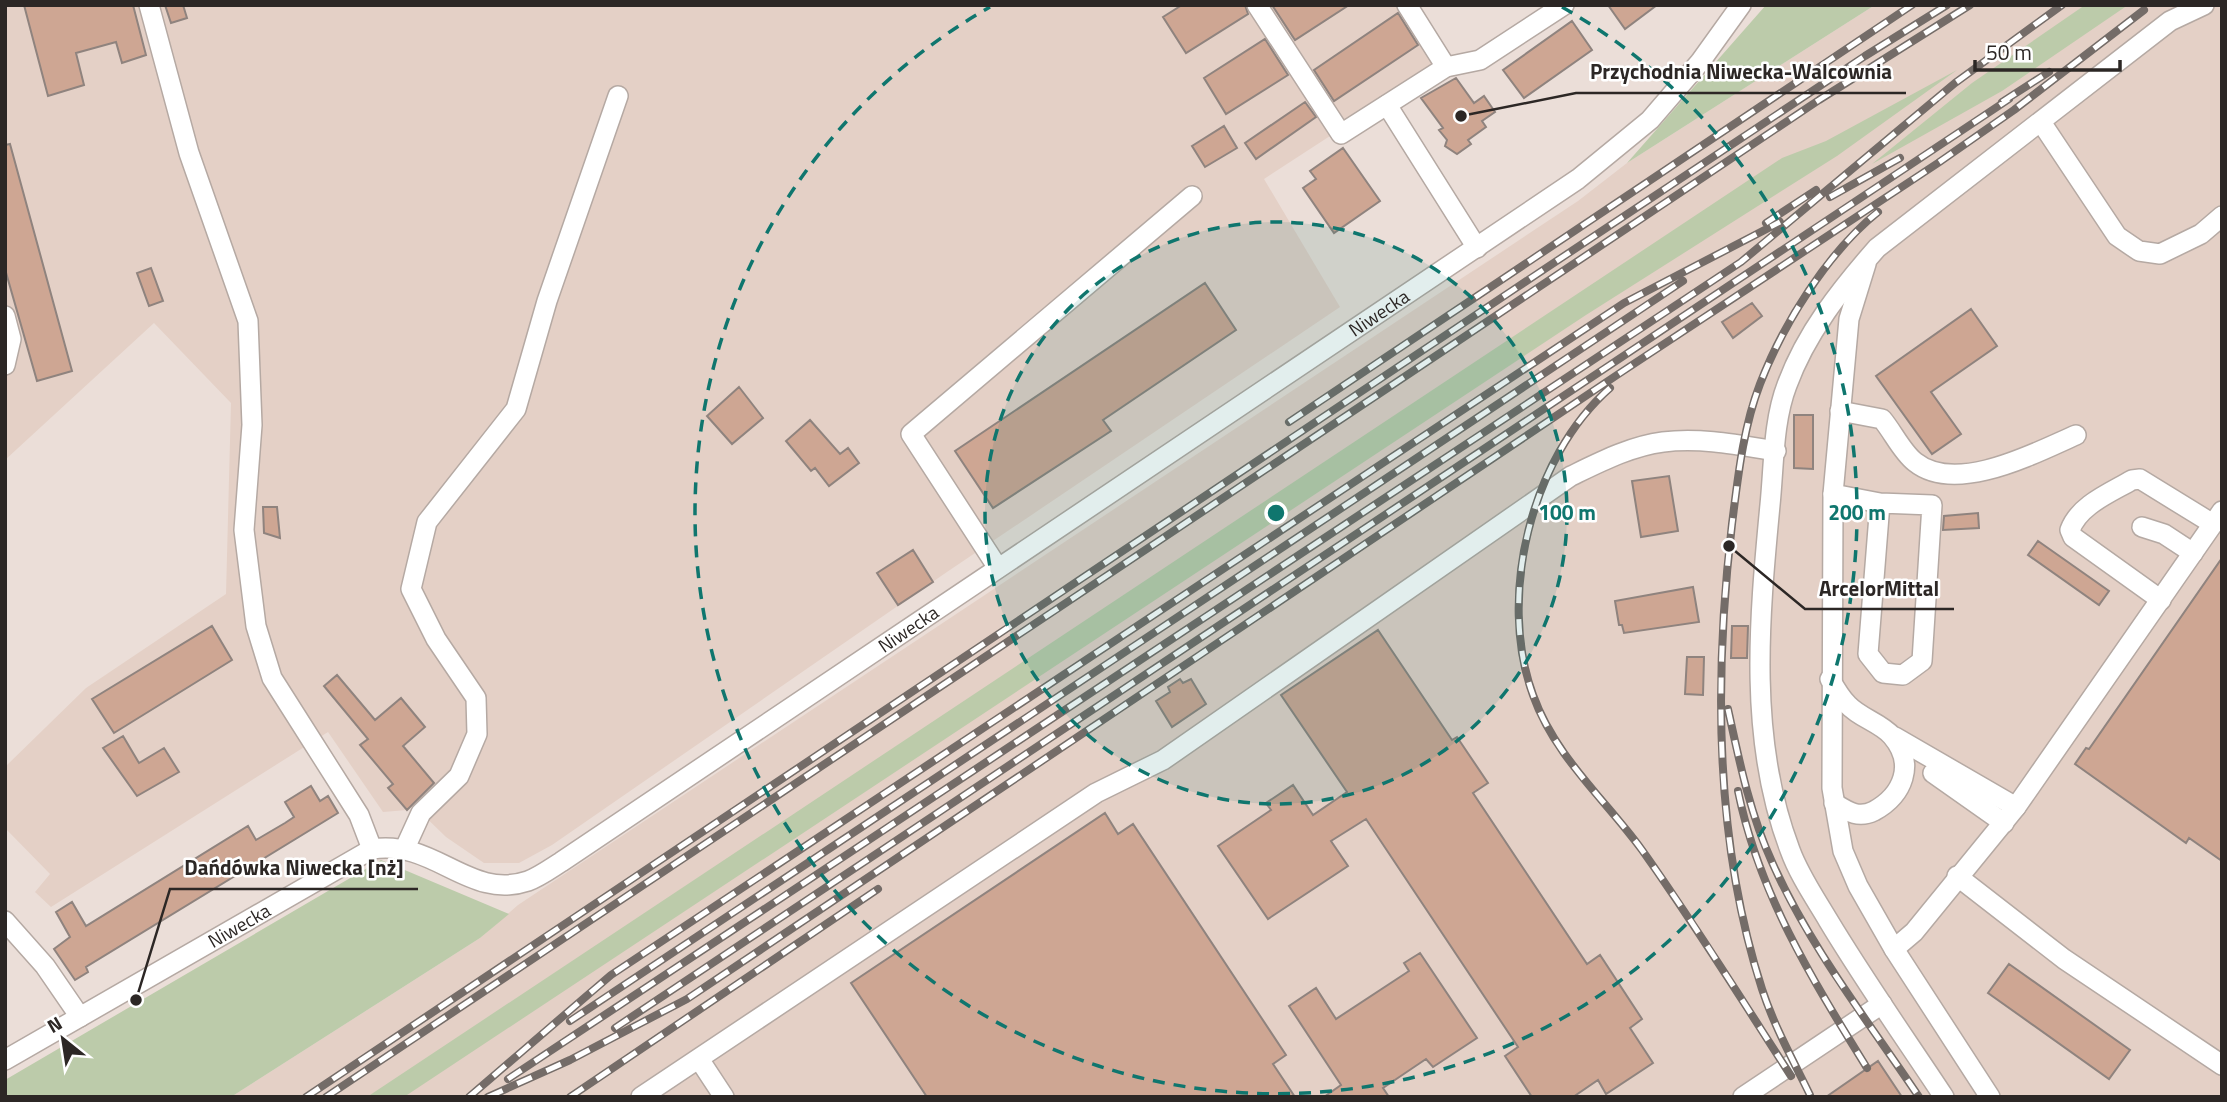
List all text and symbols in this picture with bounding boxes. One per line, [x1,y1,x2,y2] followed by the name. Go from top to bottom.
[1975,28,2120,72] scale bar
[1986,36,2032,68] text: 50 m
[1576,51,1906,93] callout: Przychodnia Niwecka-Walcownia
[1590,55,1892,87] text: Przychodnia Niwecka-Walcownia
[1342,281,1415,343] street label: Niwecka
[1538,496,1596,528] text: 100 m
[1828,496,1886,528] text: 200 m
[1264,501,1288,525] centre of rings
[1805,567,1954,609] callout: ArcelorMittal
[1819,572,1939,604] text: ArcelorMittal
[872,597,945,659] street label: Niwecka
[170,847,418,889] callout: Dańdówka Niwecka [nż]
[184,851,404,883] text: Dańdówka Niwecka [nż]
[202,895,276,954] street label: Niwecka
[28,1004,98,1074] north arrow
[41,1008,67,1040] text: N

